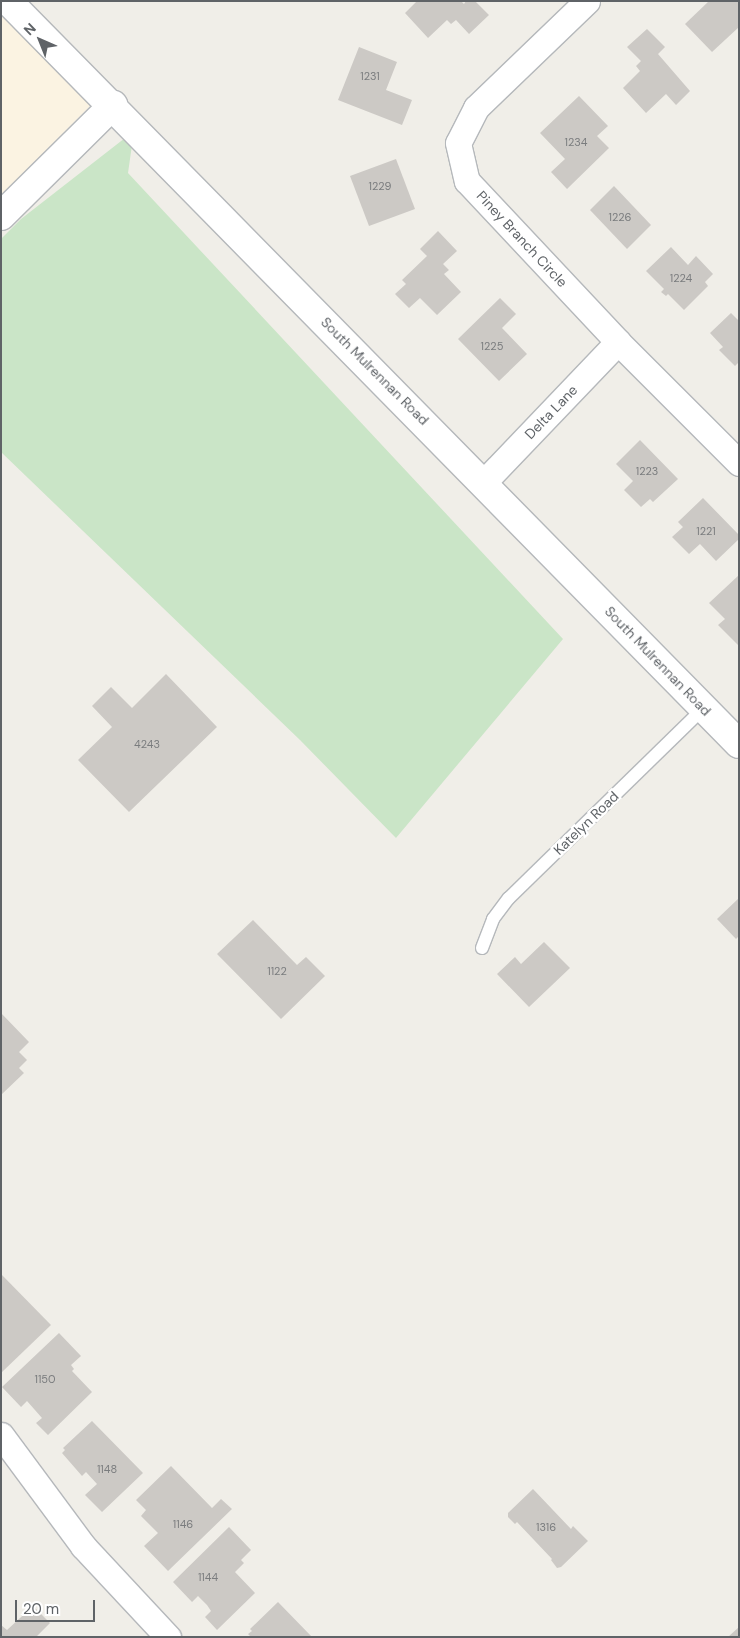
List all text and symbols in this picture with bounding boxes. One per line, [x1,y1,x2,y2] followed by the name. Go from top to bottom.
[15,15,65,65] north arrow
[20,19,40,39] text: N
[360,69,380,83] house number: 1231
[565,135,587,149] house number: 1234
[369,179,391,193] house number: 1229
[473,188,571,290] street label: Piney Branch Circle
[608,210,632,224] house number: 1226
[670,271,692,285] house number: 1224
[318,314,432,428] street label: South Mulrennan Road
[481,339,503,353] house number: 1225
[521,382,581,442] street label: Delta Lane
[636,464,658,478] house number: 1223
[696,524,716,538] house number: 1221
[601,603,715,719] street label: South Mulrennan Road
[134,737,160,751] house number: 4243
[550,788,622,858] street label: Katelyn Road
[267,964,287,978] house number: 1122
[34,1372,56,1386] house number: 1150
[97,1462,117,1476] house number: 1148
[173,1517,193,1531] house number: 1146
[536,1520,556,1534] house number: 1316
[198,1570,218,1584] house number: 1144
[18,1590,98,1622] scale bar
[23,1599,59,1619] text: 20 m

